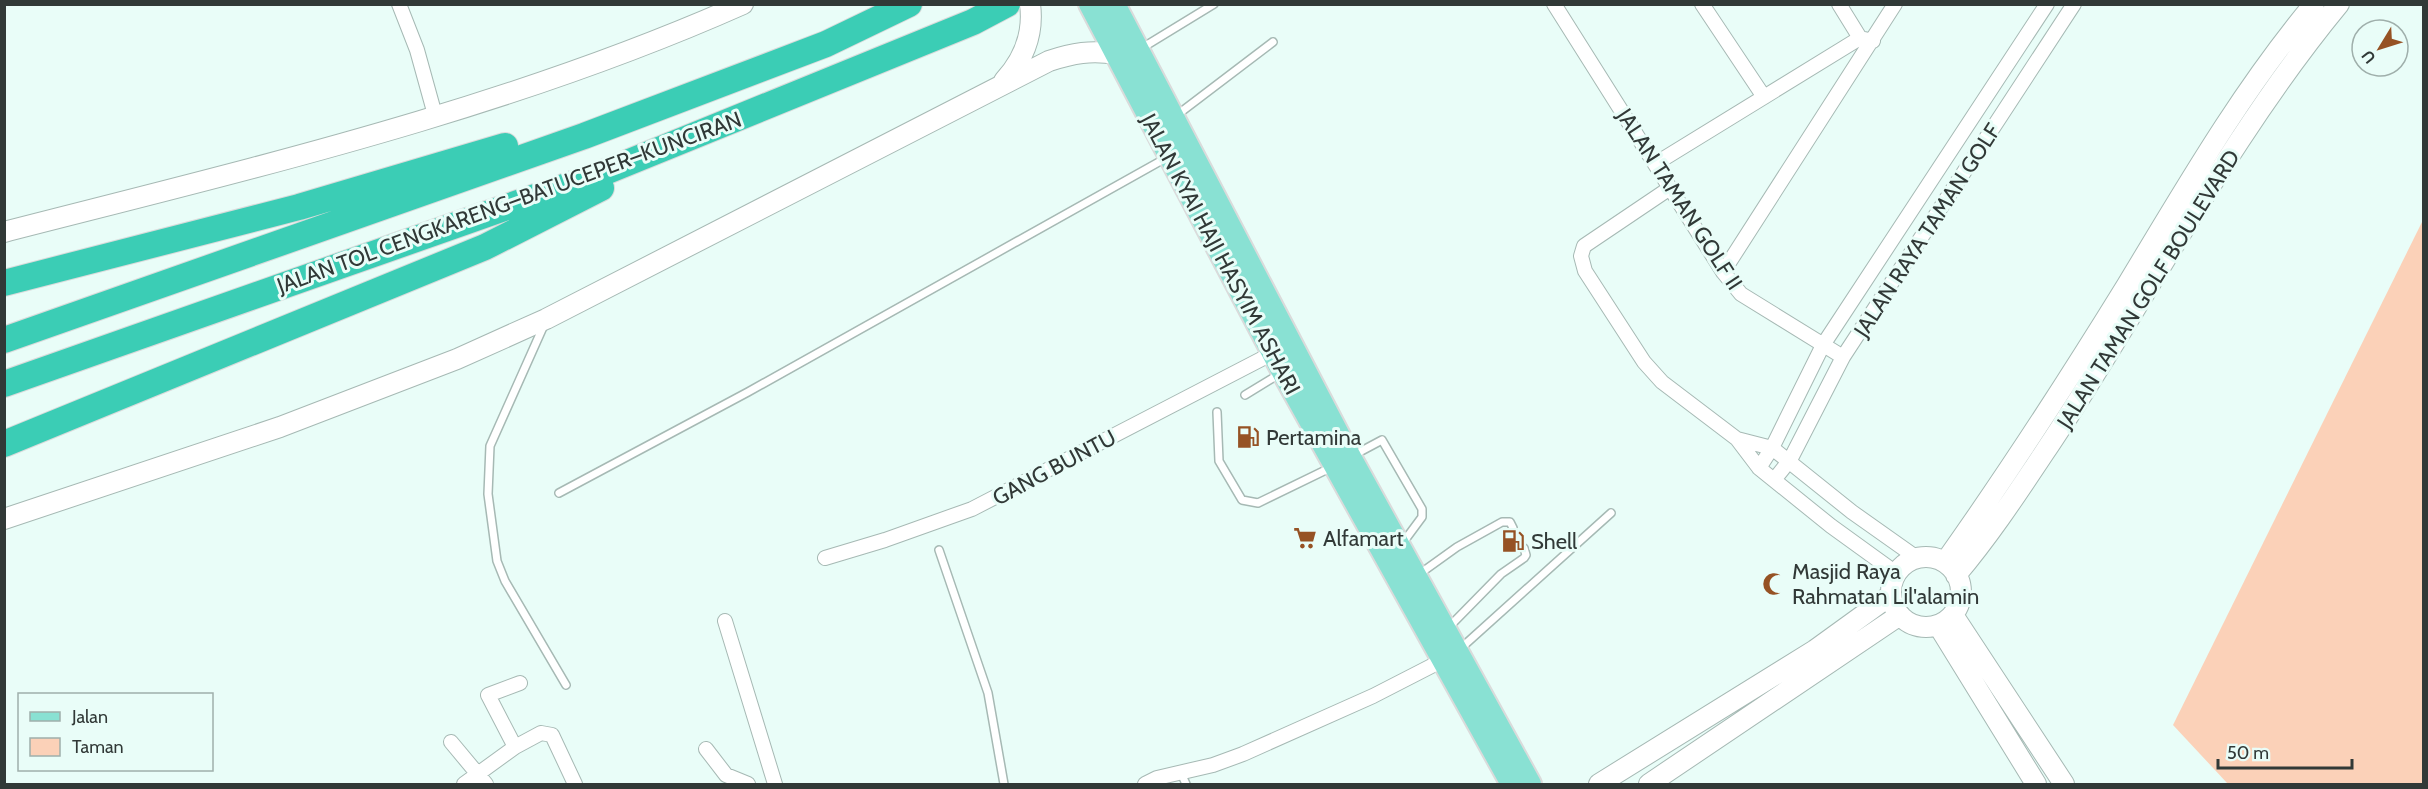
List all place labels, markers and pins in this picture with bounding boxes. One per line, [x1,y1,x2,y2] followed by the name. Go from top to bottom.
[1235,424,1261,450] fuel station icon: Pertamina
[1266,424,1362,451] place label: Pertamina
[1292,525,1318,551] supermarket icon: Alfamart
[1323,525,1404,552] place label: Alfamart
[1500,528,1526,554] fuel station icon: Shell
[1531,528,1578,555] place label: Shell
[1792,558,1979,610] place label: Masjid Raya Rahmatan Lil'alamin
[1761,571,1787,597] mosque icon: Masjid Raya Rahmatan Lil'alamin

